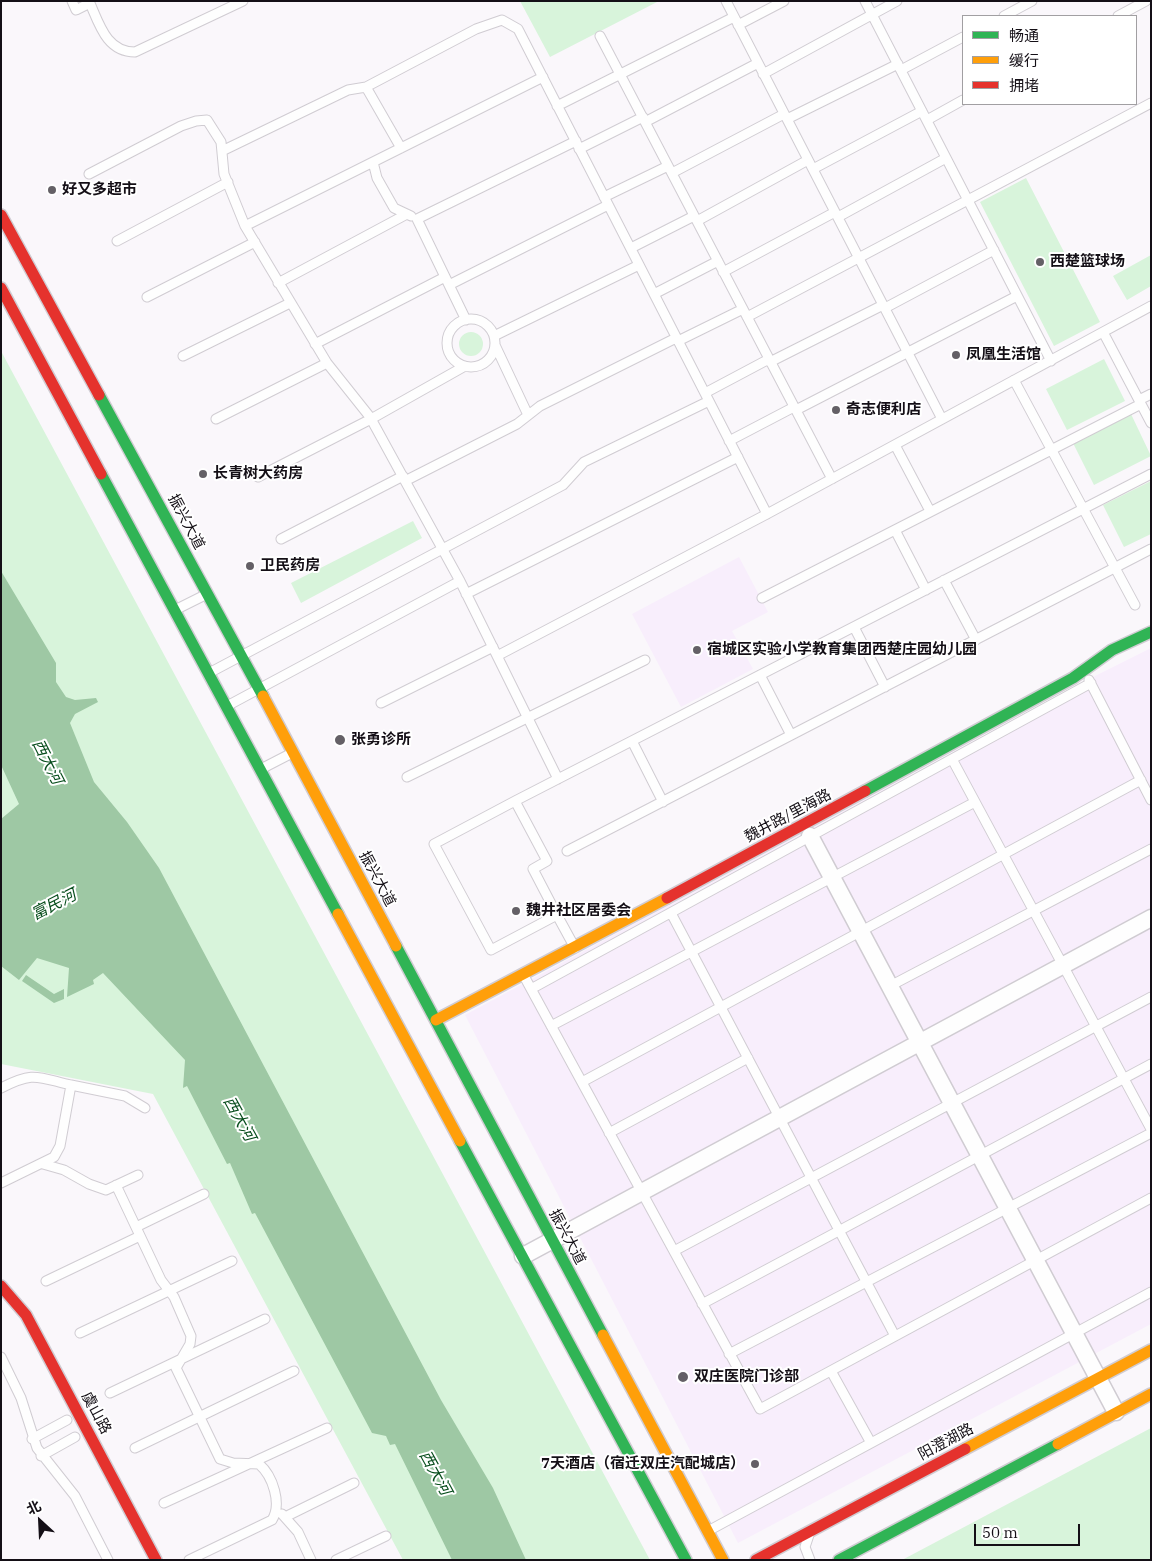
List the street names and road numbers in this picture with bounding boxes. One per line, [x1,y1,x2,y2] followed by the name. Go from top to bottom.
[164,491,208,553] street label: 振兴大道
[742,786,834,846] street label: 魏井路/里海路
[355,848,399,910] street label: 振兴大道
[545,1206,589,1268] street label: 振兴大道
[77,1389,115,1437] street label: 虞山路
[915,1420,977,1464] street label: 阳澄湖路

